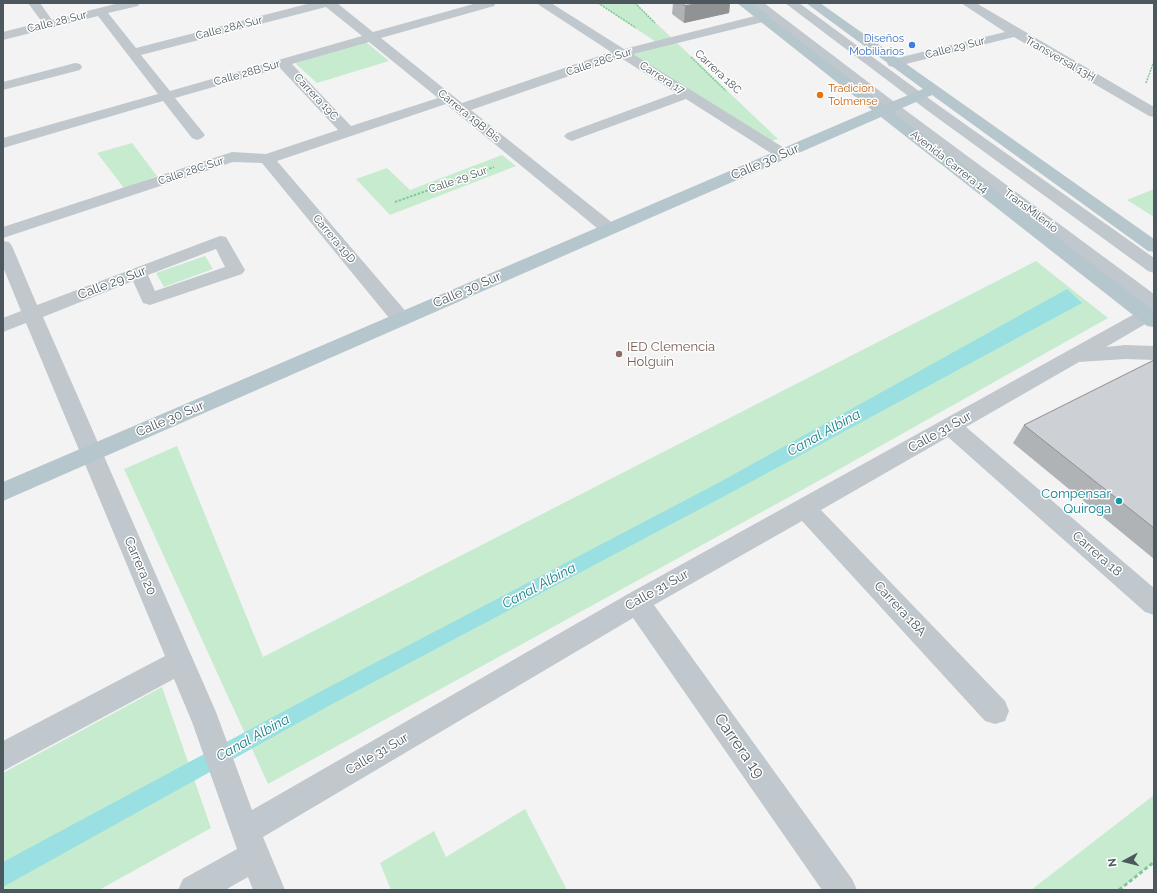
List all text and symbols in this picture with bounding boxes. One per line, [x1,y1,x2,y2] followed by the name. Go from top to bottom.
[26,8,88,36] street label: Calle 28 Sur
[194,13,264,43] street label: Calle 28A Sur
[849,32,904,58] place label: Diseños Mobiliarios
[924,34,986,62] street label: Calle 29 Sur
[1023,34,1097,84] street label: Transversal 13H
[907,40,917,50] marker: Diseños Mobiliarios
[564,45,634,79] street label: Calle 28C Sur
[692,47,744,97] street label: Carrera 18C
[212,57,282,89] street label: Calle 28B Sur
[637,59,687,97] street label: Carrera 17
[291,71,341,123] street label: Carrera 19C
[828,82,878,108] place label: Tradicion Tolmense
[435,87,503,145] street label: Carrera 19B Bis
[815,90,825,100] marker: Tradicion Tolmense
[908,128,990,196] street label: Avenida Carrera 14
[729,141,801,183] street label: Calle 30 Sur
[156,154,226,188] street label: Calle 28C Sur
[427,164,489,196] street label: Calle 29 Sur
[1001,186,1061,236] street label: TransMilenio
[310,212,358,266] street label: Carrera 19D
[76,263,148,303] street label: Calle 29 Sur
[431,269,503,311] street label: Calle 30 Sur
[627,339,715,370] place label: IED Clemencia Holguin
[614,349,624,359] marker: IED Clemencia Holguin
[134,398,206,440] street label: Calle 30 Sur
[784,406,864,460] water label: Canal Albina
[906,408,974,456] street label: Calle 31 Sur
[1041,486,1111,517] place label: Compensar Quiroga
[1114,496,1124,506] marker: Compensar Quiroga
[1069,528,1125,580] street label: Carrera 18
[121,534,159,598] street label: Carrera 20
[499,560,579,612] water label: Canal Albina
[623,566,691,614] street label: Calle 31 Sur
[871,578,929,640] street label: Carrera 18A
[710,710,768,782] street label: Carrera 19
[213,711,293,765] water label: Canal Albina
[343,730,411,778] street label: Calle 31 Sur
[1105,841,1145,881] north arrow
[1106,858,1120,867] text: N

